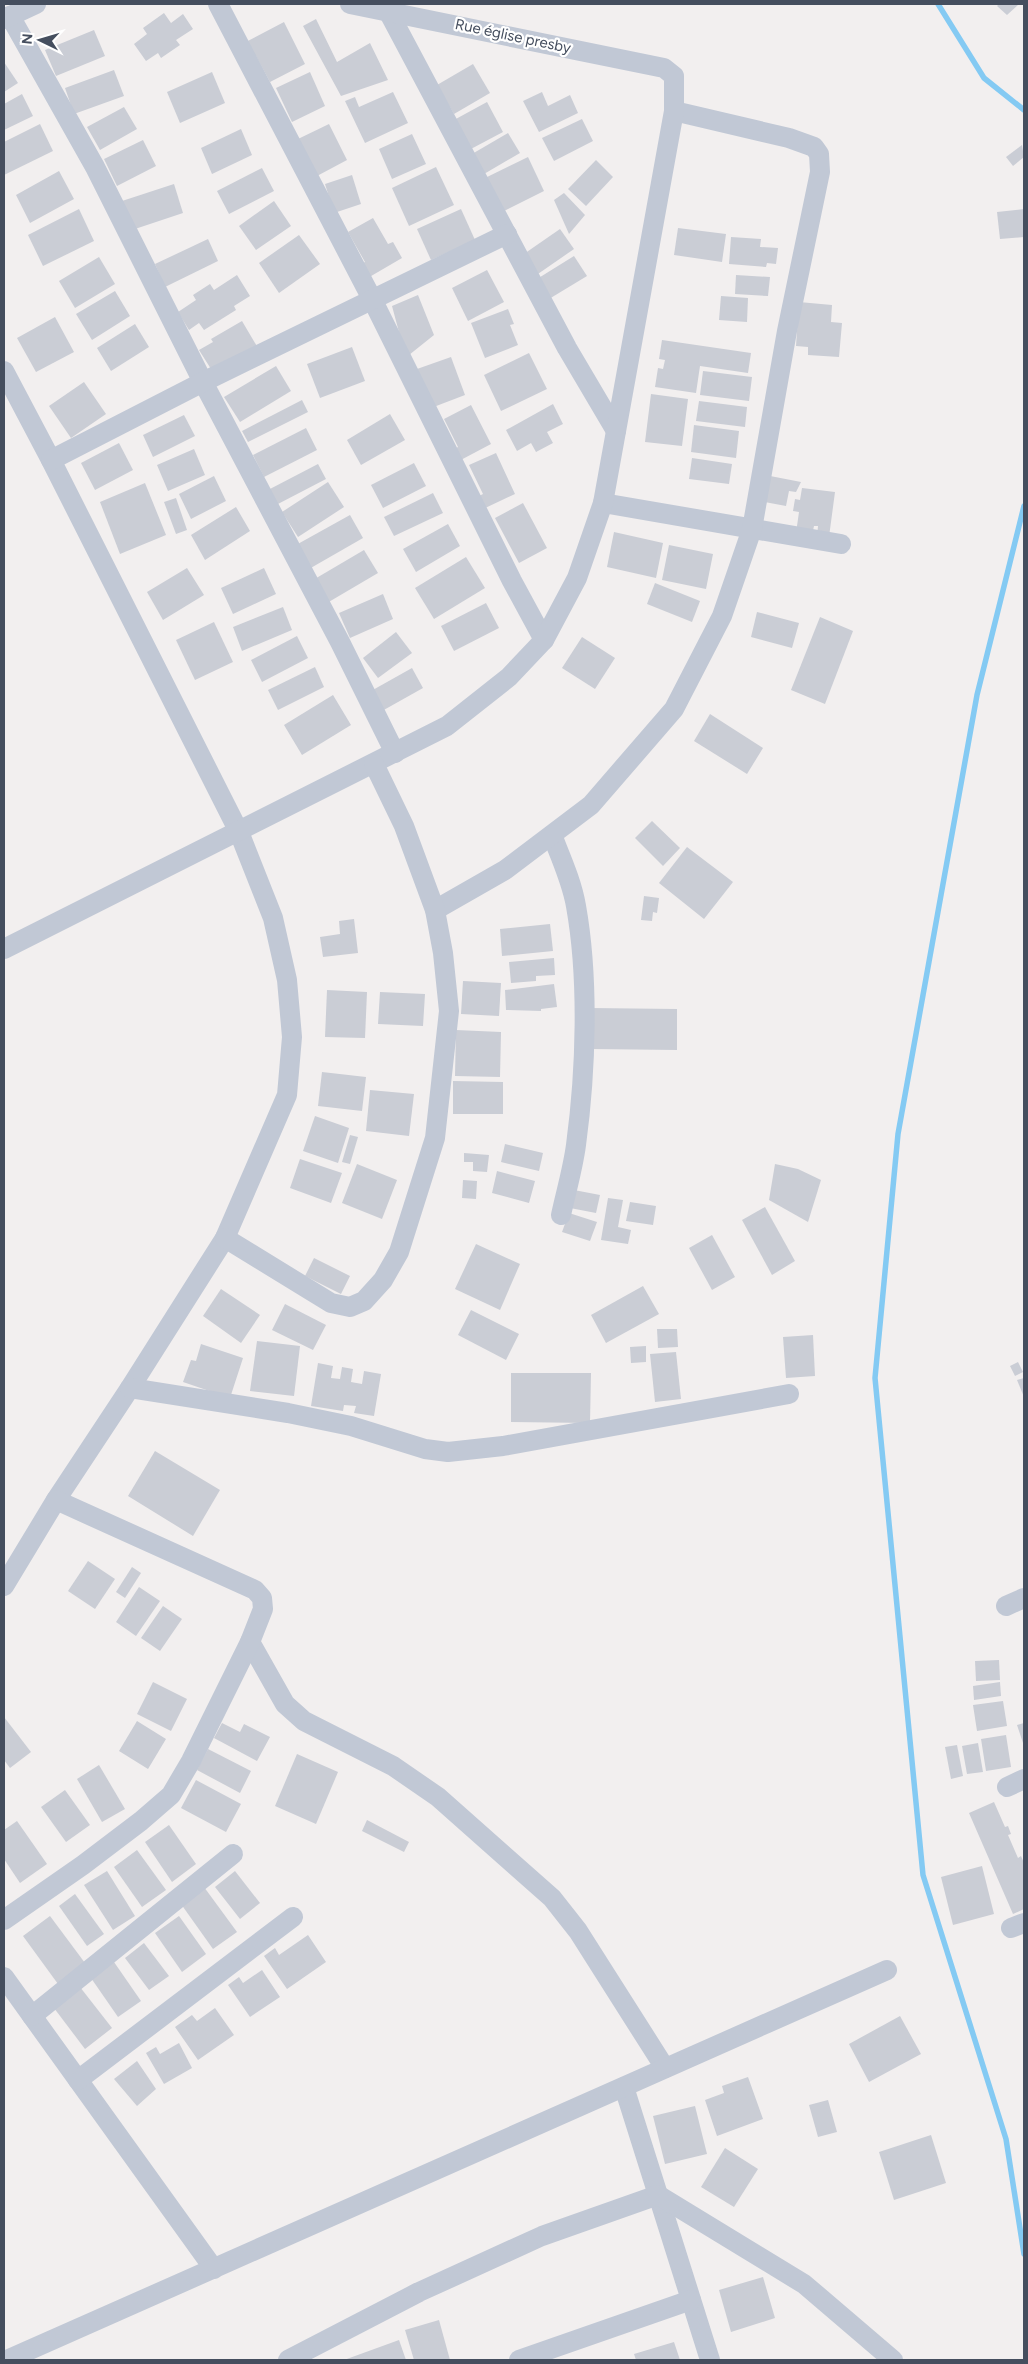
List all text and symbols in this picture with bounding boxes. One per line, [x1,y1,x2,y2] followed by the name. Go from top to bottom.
[15,15,65,65] north arrow
[453,15,573,57] street label: Rue église presby
[19,33,36,45] text: N

